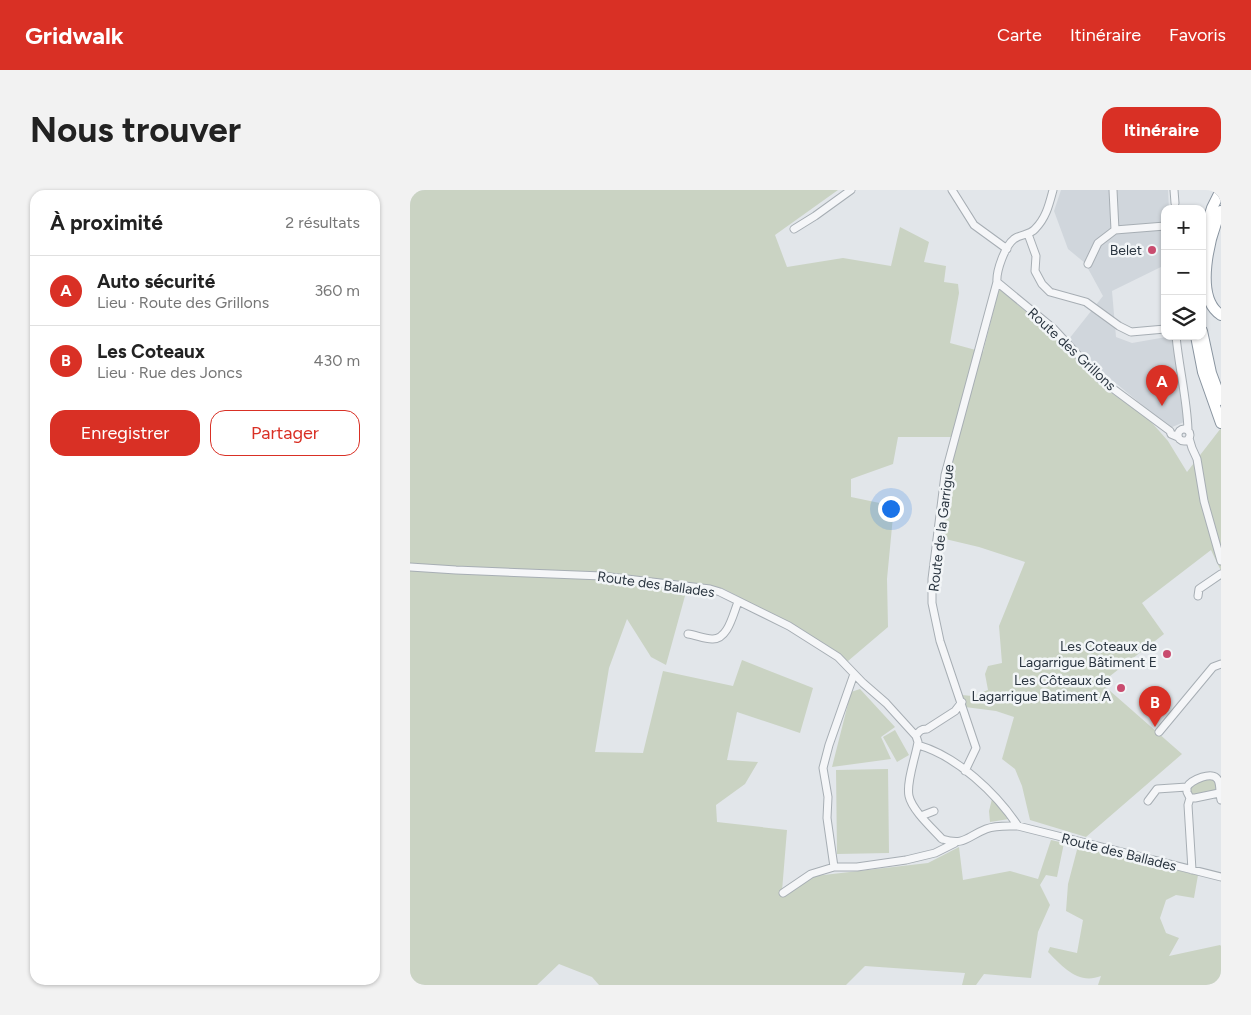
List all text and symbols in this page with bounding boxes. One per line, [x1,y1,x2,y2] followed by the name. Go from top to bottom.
[25,21,124,50] text: Gridwalk
[997,24,1042,46] text: Carte
[1070,24,1141,46] text: Itinéraire
[1169,24,1226,46] text: Favoris
[1102,107,1221,153] button: Itinéraire
[30,109,241,151] text: Nous trouver
[1161,205,1206,340] map controls
[1161,205,1206,250] button: +
[50,210,163,235] text: À proximité
[285,213,360,232] text: 2 résultats
[1110,242,1142,259] place label: Belet
[1146,244,1158,256] marker: Belet
[1161,250,1206,295] button: −
[97,270,215,293] text: Auto sécurité
[60,281,72,300] text: A
[314,281,360,300] text: 360 m
[97,293,269,312] text: Lieu · Route des Grillons
[1161,295,1206,340] button: layers
[1024,304,1119,394] street label: Route des Grillons
[97,340,205,363] text: Les Coteaux
[61,351,71,370] text: B
[314,351,360,370] text: 430 m
[97,363,242,382] text: Lieu · Rue des Joncs
[1146,365,1178,406] pin: A
[50,410,200,456] button: Enregistrer
[210,410,360,456] button: Partager
[925,463,958,593] street label: Route de la Garrigue
[878,496,904,522] your location
[596,568,716,601] street label: Route des Ballades
[1019,638,1157,671] place label: Les Coteaux de Lagarrigue Bâtiment E
[1161,648,1173,660] marker: Les Coteaux de Lagarrigue Bâtiment E
[972,672,1112,705] place label: Les Côteaux de Lagarrigue Batiment A
[1115,682,1127,694] marker: Les Côteaux de Lagarrigue Batiment A
[1139,686,1171,727] pin: B
[1059,830,1178,875] street label: Route des Ballades

